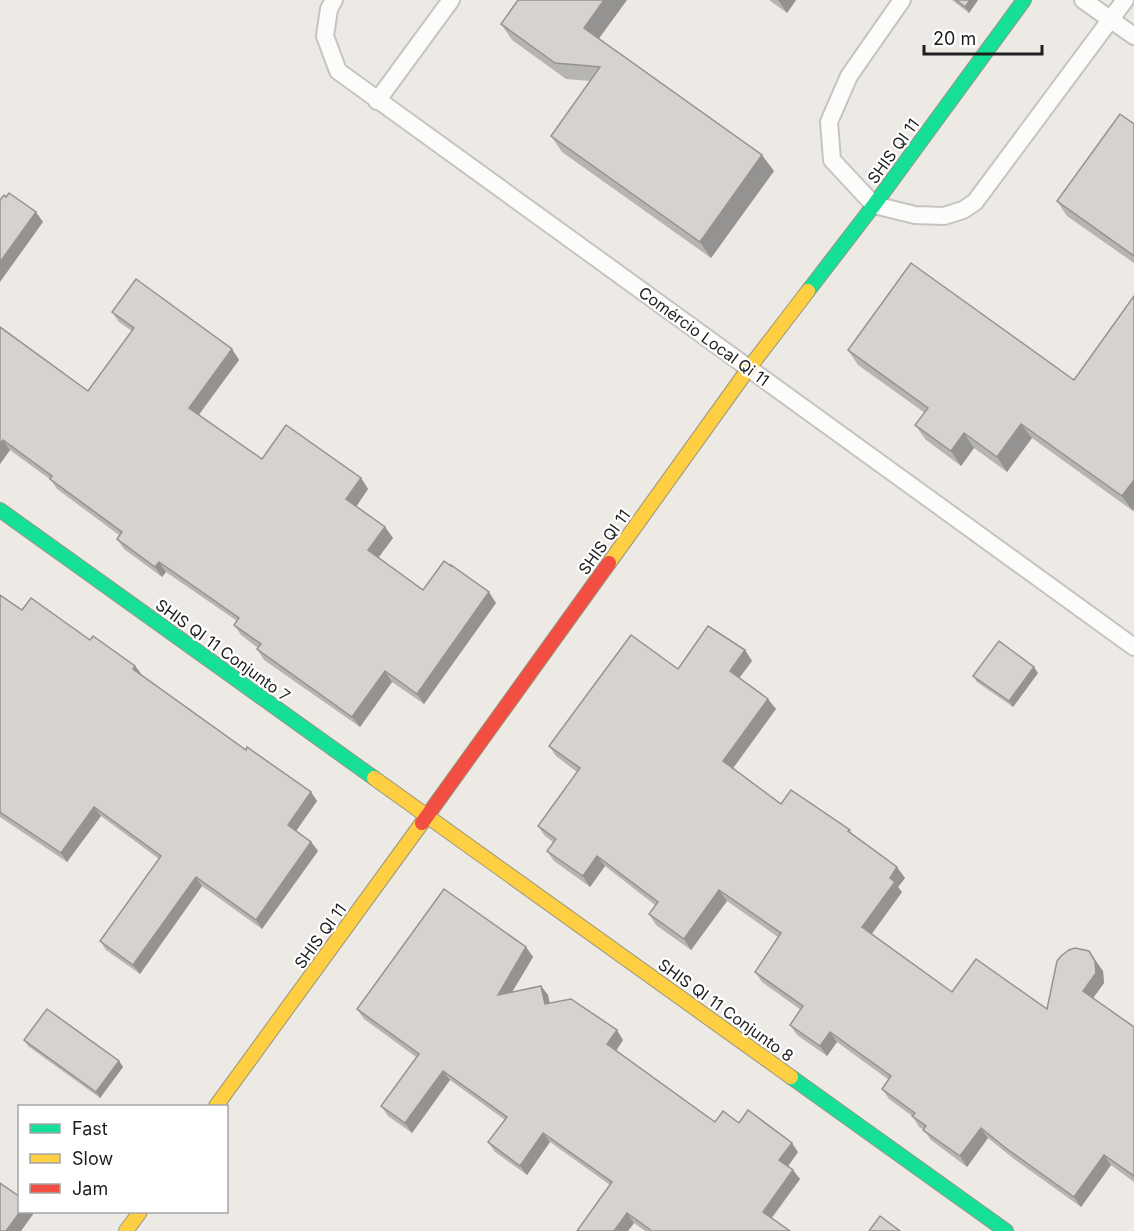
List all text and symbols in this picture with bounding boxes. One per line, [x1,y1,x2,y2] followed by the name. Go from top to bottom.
[924,18,1042,56] scale bar
[933,28,976,49] text: 20 m
[863,115,923,187] street label: SHIS QI 11
[635,282,773,390] street label: Comércio Local Qi 11
[574,506,634,578] street label: SHIS QI 11
[152,594,294,706] street label: SHIS QI 11 Conjunto 7
[290,900,350,972] street label: SHIS QI 11
[654,954,798,1066] street label: SHIS QI 11 Conjunto 8
[18,1105,228,1213] legend
[72,1118,108,1139] text: Fast
[72,1148,113,1169] text: Slow
[72,1178,108,1199] text: Jam

